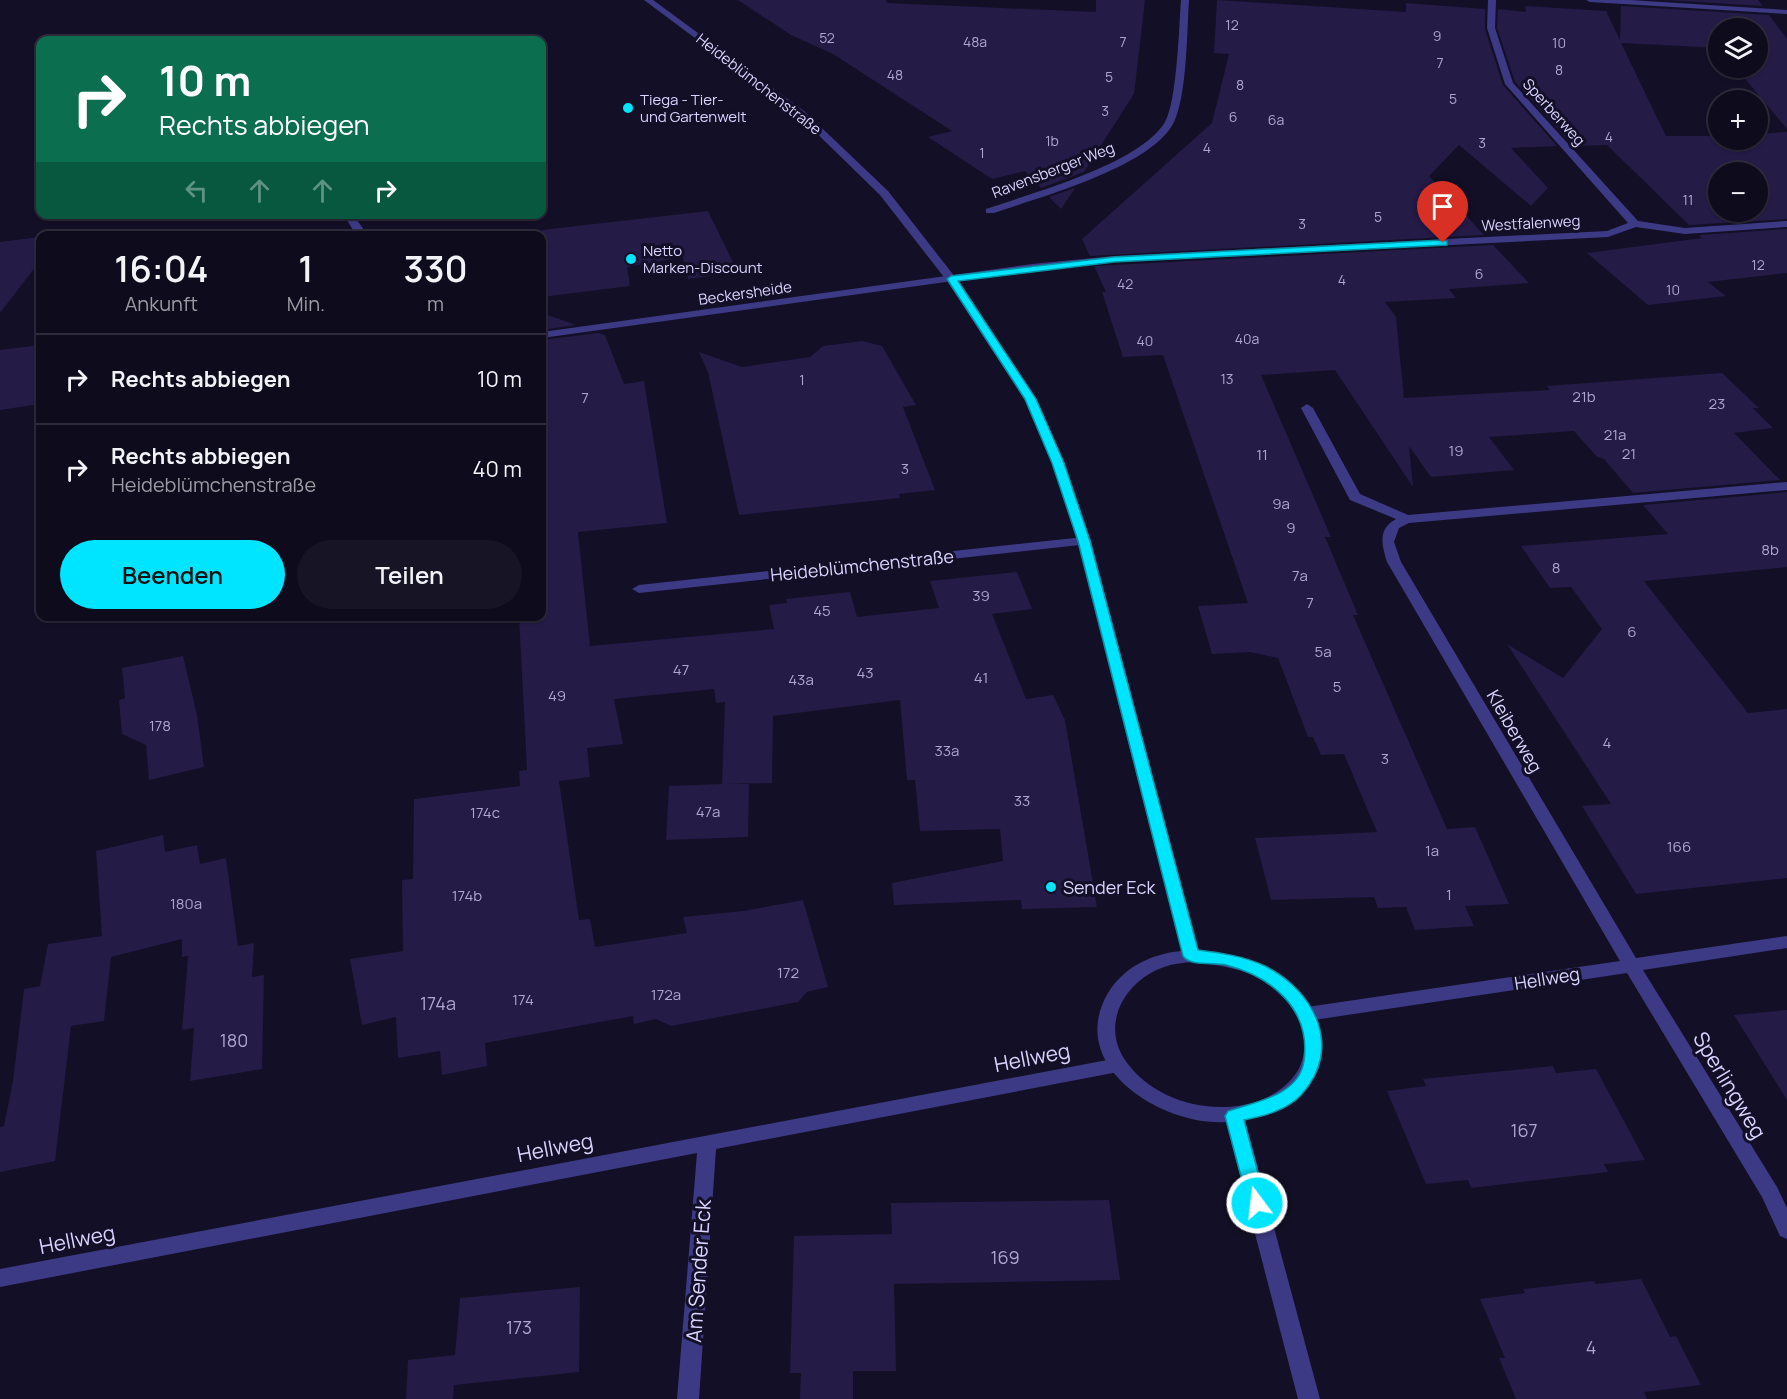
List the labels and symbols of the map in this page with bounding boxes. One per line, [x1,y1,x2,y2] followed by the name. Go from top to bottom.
[1225,15,1239,34] house number: 12
[1433,26,1441,45] house number: 9
[692,28,826,140] street label: Heideblümchenstraße
[819,28,835,47] house number: 52
[963,32,987,51] house number: 48a
[1119,32,1127,51] house number: 7
[1552,33,1566,52] house number: 10
[1436,53,1444,72] house number: 7
[1555,60,1563,79] house number: 8
[887,65,903,84] house number: 48
[1105,67,1113,86] house number: 5
[1518,74,1590,150] street label: Sperberweg
[1236,75,1244,94] house number: 8
[640,89,747,127] place label: Tiega - Tier- und Gartenwelt
[1449,89,1457,108] house number: 5
[621,101,635,115] marker: Tiega - Tier- und Gartenwelt
[1101,101,1109,120] house number: 3
[1229,107,1237,126] house number: 6
[1268,110,1284,129] house number: 6a
[1605,127,1613,146] house number: 4
[1045,131,1059,150] house number: 1b
[1478,133,1486,152] house number: 3
[989,137,1117,203] street label: Ravensberger Weg
[1203,138,1211,157] house number: 4
[979,143,985,162] house number: 1
[1417,181,1468,243] pin
[1683,190,1693,209] house number: 11
[1374,207,1382,226] house number: 5
[1481,210,1581,236] street label: Westfalenweg
[1298,214,1306,233] house number: 3
[643,240,763,278] place label: Netto Marken-Discount
[624,252,638,266] marker: Netto Marken-Discount
[1751,255,1765,274] house number: 12
[1475,264,1483,283] house number: 6
[1338,270,1346,289] house number: 4
[1117,274,1133,293] house number: 42
[697,276,793,310] street label: Beckersheide
[1666,280,1680,299] house number: 10
[1235,329,1259,348] house number: 40a
[1137,331,1153,350] house number: 40
[1220,369,1234,388] house number: 13
[799,370,805,389] house number: 1
[1572,386,1596,407] house number: 21b
[581,387,589,408] house number: 7
[1709,393,1725,414] house number: 23
[1604,424,1626,445] house number: 21a
[1448,440,1464,461] house number: 19
[1622,443,1636,464] house number: 21
[1256,444,1268,465] house number: 11
[901,458,909,479] house number: 3
[1272,493,1290,514] house number: 9a
[1286,517,1296,538] house number: 9
[1761,539,1779,560] house number: 8b
[769,543,955,587] street label: Heideblümchenstraße
[1552,557,1560,578] house number: 8
[1292,565,1308,586] house number: 7a
[972,585,990,606] house number: 39
[1306,592,1314,613] house number: 7
[813,600,831,621] house number: 45
[1627,621,1637,642] house number: 6
[1315,641,1332,662] house number: 5a
[673,659,689,680] house number: 47
[856,662,874,683] house number: 43
[974,667,988,688] house number: 41
[788,669,814,690] house number: 43a
[1333,676,1341,697] house number: 5
[548,685,566,706] house number: 49
[1482,685,1548,777] street label: Kleiberweg
[149,715,171,736] house number: 178
[1603,732,1612,753] house number: 4
[935,740,959,761] house number: 33a
[1381,748,1389,769] house number: 3
[1014,790,1030,811] house number: 33
[696,801,720,822] house number: 47a
[470,802,500,823] house number: 174c
[1667,836,1691,857] house number: 166
[1425,840,1439,861] house number: 1a
[1063,875,1156,899] place label: Sender Eck
[1044,880,1058,894] marker: Sender Eck
[1446,884,1452,905] house number: 1
[452,885,482,906] house number: 174b
[170,893,202,914] house number: 180a
[1513,961,1581,995] street label: Hellweg
[777,962,799,983] house number: 172
[651,984,681,1005] house number: 172a
[512,989,534,1010] house number: 174
[420,991,456,1015] house number: 174a
[1687,1026,1773,1144] street label: Sperlingweg
[220,1028,248,1052] house number: 180
[992,1036,1072,1078] street label: Hellweg
[1510,1118,1538,1142] house number: 167
[515,1126,595,1168] street label: Hellweg
[1225,1171,1289,1235] position arrow
[679,1198,717,1343] street label: Am Sender Eck
[37,1218,117,1260] street label: Hellweg
[990,1245,1020,1269] house number: 169
[506,1315,532,1339] house number: 173
[1586,1335,1596,1359] house number: 4

